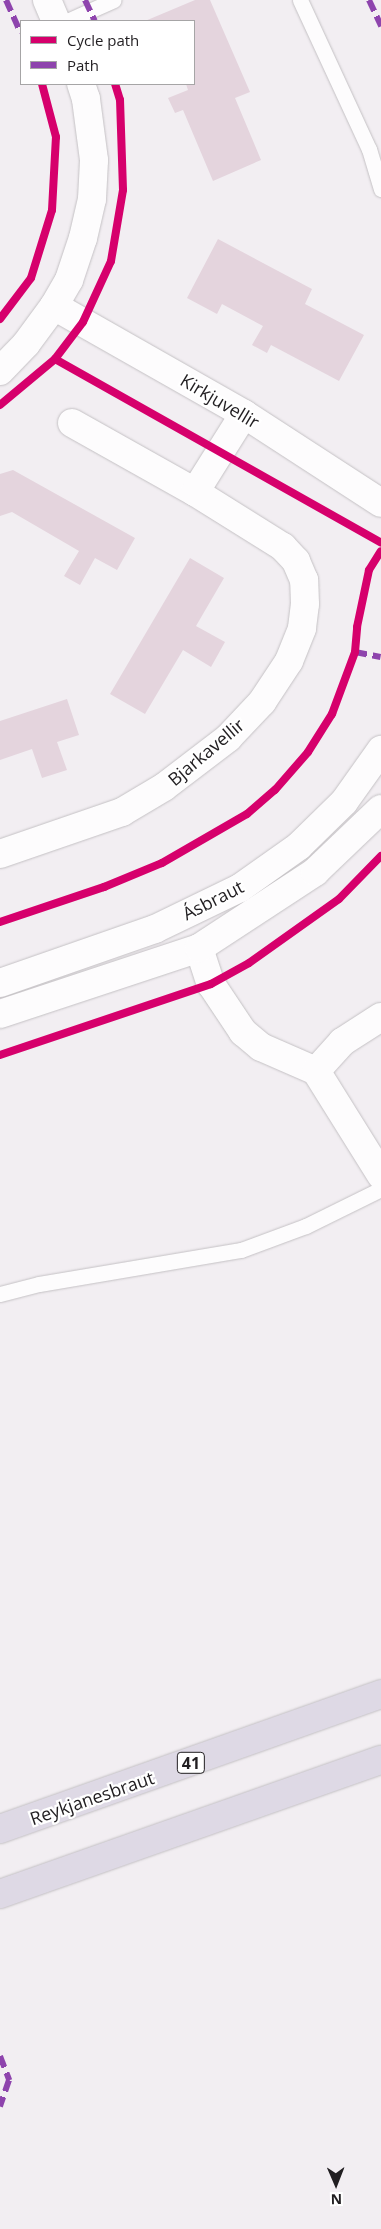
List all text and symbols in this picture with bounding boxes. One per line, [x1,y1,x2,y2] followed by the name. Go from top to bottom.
[20,20,195,85] legend
[67,30,139,50] text: Cycle path
[67,55,99,75] text: Path
[177,369,263,433] street label: Kirkjuvellir
[163,714,249,790] street label: Bjarkavellir
[179,875,247,925] street label: Ásbraut
[176,1750,206,1776] road number: 41
[27,1767,157,1829] street label: Reykjanesbraut
[311,2159,361,2209] north arrow
[330,2190,342,2209] text: N

